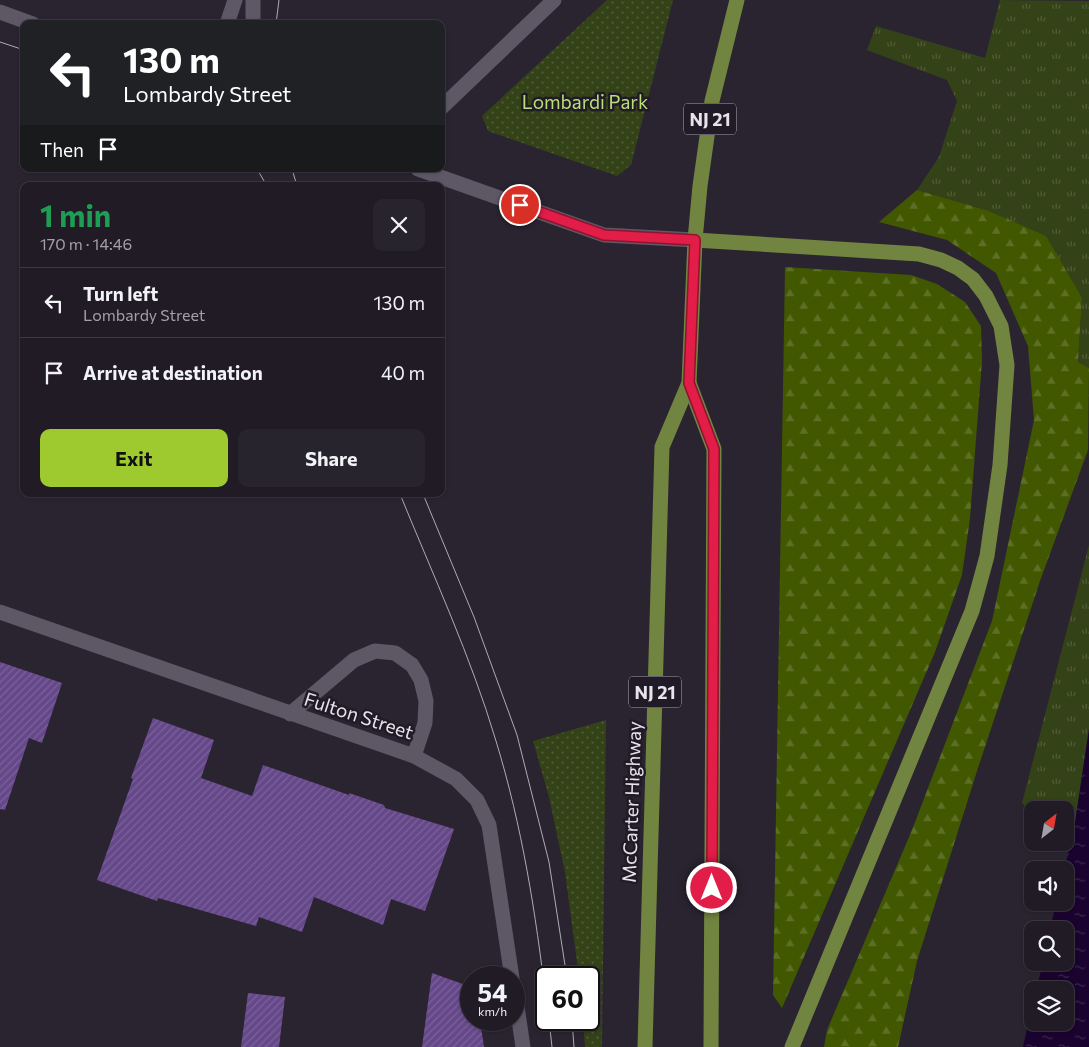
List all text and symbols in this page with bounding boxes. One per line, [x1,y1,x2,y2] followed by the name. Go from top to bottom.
[123,37,220,80] text: 130 m
[40,40,105,105] icon: left
[123,80,291,107] text: Lombardy Street
[522,90,648,113] park label: Lombardi Park
[684,104,736,134] road number: NJ 21
[94,135,122,163] icon: arrive
[40,138,84,161] text: Then
[499,184,541,226] pin
[506,191,534,219] icon: arrive
[40,196,111,233] text: 1 min
[373,199,425,251] button: close
[40,234,132,253] text: 170 m · 14:46
[83,282,158,305] text: Turn left
[40,289,68,317] icon: left
[373,291,425,314] text: 130 m
[83,305,205,324] text: Lombardy Street
[40,359,68,387] icon: arrive
[83,361,263,384] text: Arrive at destination
[381,361,425,384] text: 40 m
[40,429,228,487] button: Exit
[238,429,425,487] button: Share
[629,676,681,708] road number: NJ 21
[302,687,417,744] street label: Fulton Street
[617,721,645,883] street label: McCarter Highway
[1024,801,1074,851] north arrow
[1024,801,1074,1031] map controls
[685,861,737,913] position arrow
[1024,861,1074,911] button: sound
[1024,921,1074,971] button: search
[535,966,600,1031] speed limit sign: 60
[478,977,507,1007] text: 54
[1024,981,1074,1031] button: layers
[478,1004,507,1018] text: km/h

